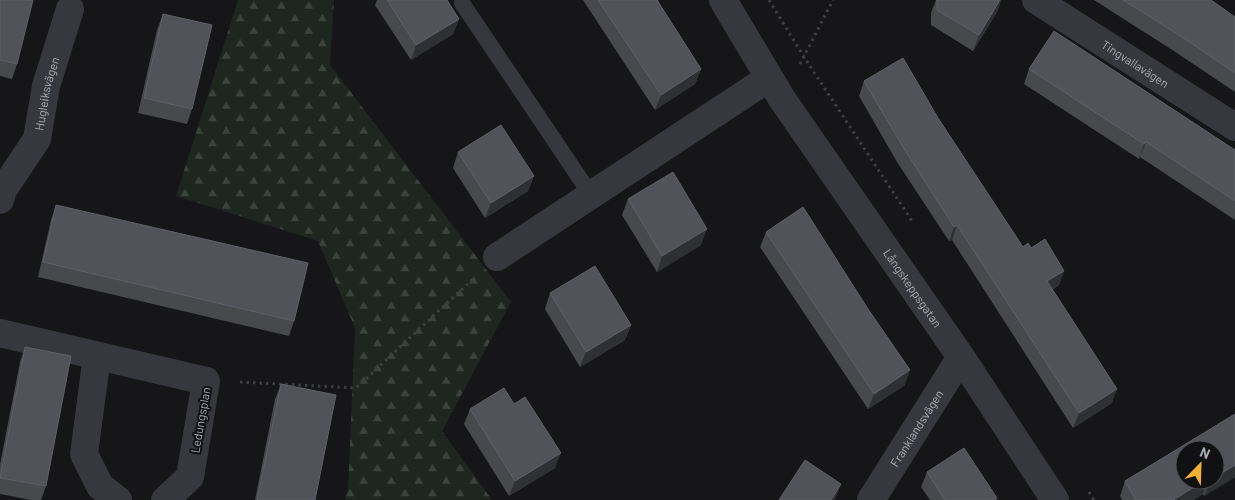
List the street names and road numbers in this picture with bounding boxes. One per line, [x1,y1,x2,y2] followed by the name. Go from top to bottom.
[1099,37,1172,90] street label: Tingvallavägen
[32,55,62,132] street label: Hugleiksvägen
[881,246,945,330] street label: Långskeppsgatan
[187,386,213,454] street label: Ledungsplan
[887,387,946,469] street label: Franklandsvägen

